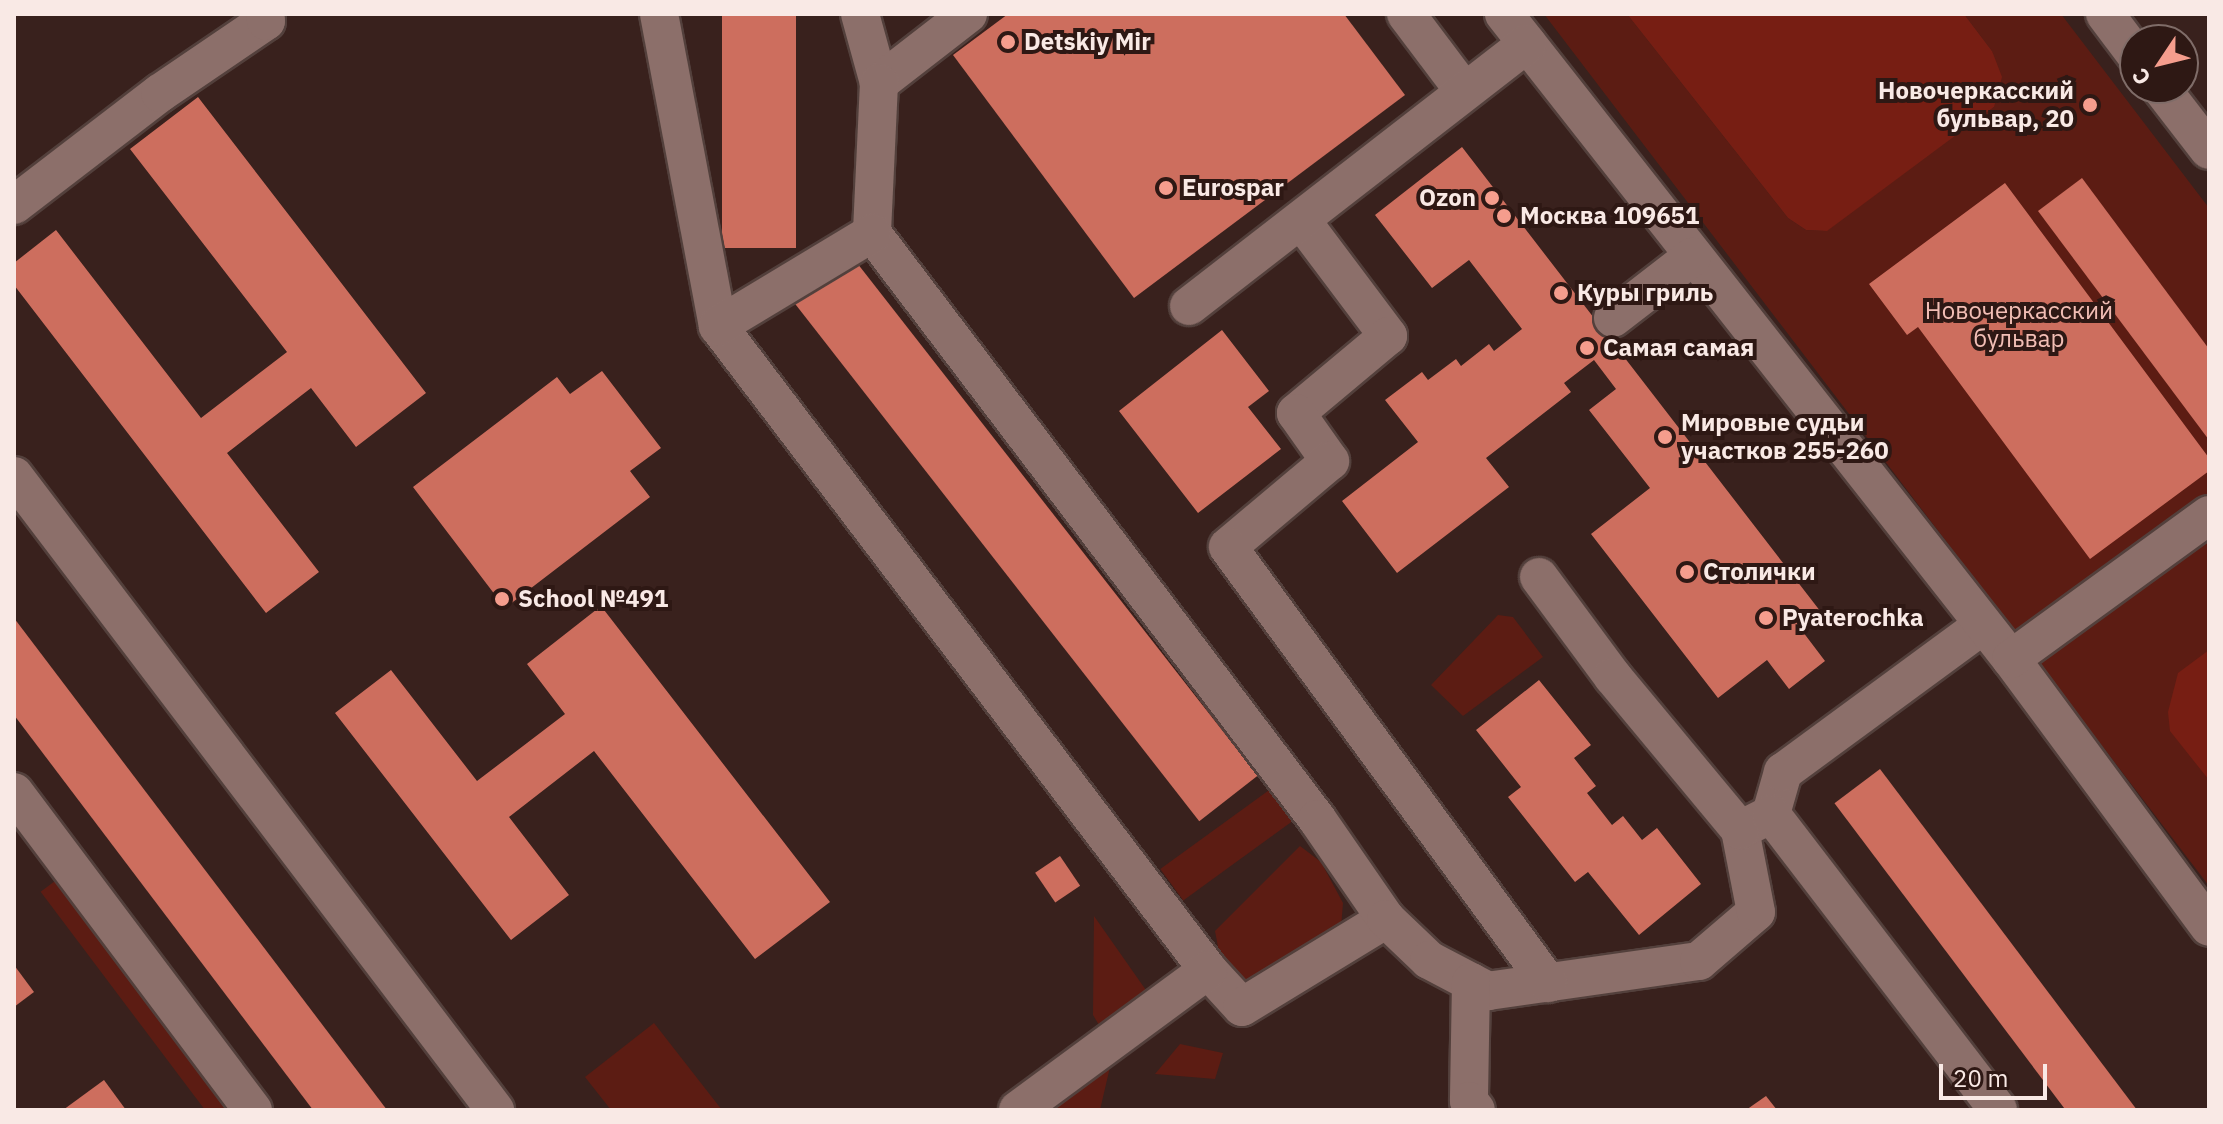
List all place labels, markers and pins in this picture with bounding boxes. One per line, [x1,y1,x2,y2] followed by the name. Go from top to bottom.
[1024,28,1151,56] place label: Detskiy Mir
[999,33,1017,51] marker: Detskiy Mir
[1878,77,2074,133] place label: Новочеркасский бульвар, 20
[2081,96,2099,114] marker: Новочеркасский бульвар, 20
[1182,174,1284,202] place label: Eurospar
[1157,179,1175,197] marker: Eurospar
[1419,184,1476,212] place label: Ozon
[1483,189,1501,207] marker: Ozon
[1520,202,1699,230] place label: Москва 109651
[1495,207,1513,225] marker: Москва 109651
[1577,279,1713,307] place label: Куры гриль
[1552,284,1570,302] marker: Куры гриль
[1603,334,1754,362] place label: Самая самая
[1578,339,1596,357] marker: Самая самая
[1681,409,1889,465] place label: Мировые судьи участков 255-260
[1656,428,1674,446] marker: Мировые судьи участков 255-260
[1703,558,1816,586] place label: Столички
[1678,563,1696,581] marker: Столички
[518,585,668,613] place label: School №491
[493,590,511,608] marker: School №491
[1782,604,1924,632] place label: Pyaterochka
[1757,609,1775,627] marker: Pyaterochka

